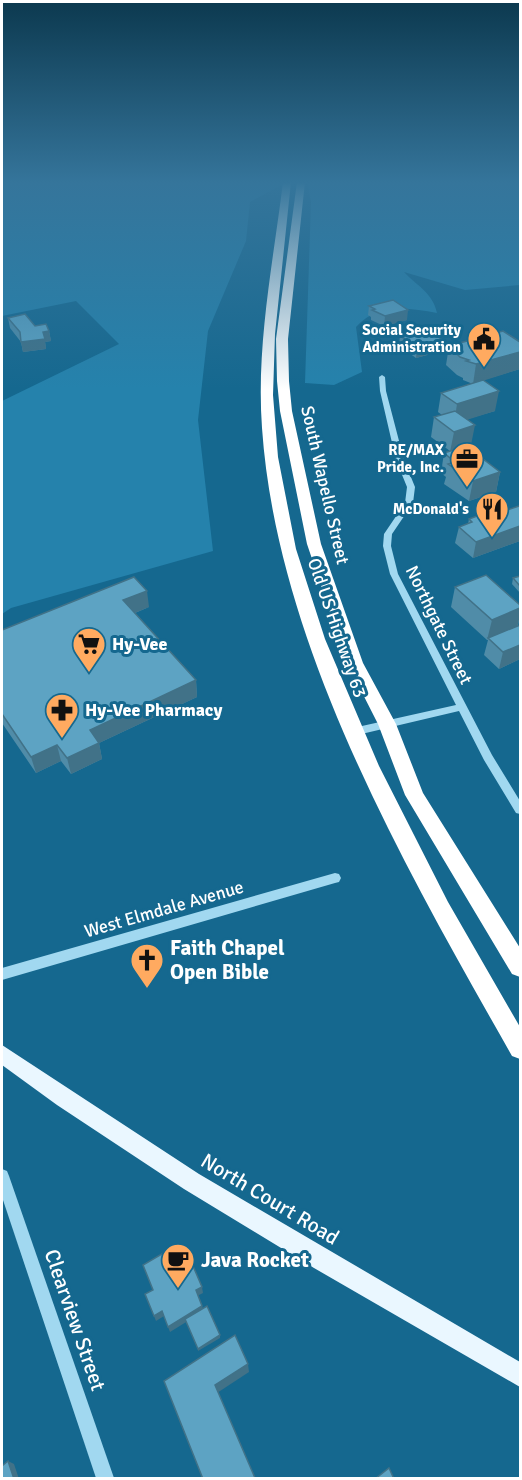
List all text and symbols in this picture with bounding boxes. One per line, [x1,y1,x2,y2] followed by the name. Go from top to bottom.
[362,321,462,356] place label: Social Security Administration
[466,321,502,368] public building icon: Social Security Administration
[296,404,354,566] street label: South Wapello Street
[377,441,445,476] place label: RE/MAX Pride, Inc.
[449,441,485,488] office icon: RE/MAX Pride, Inc.
[474,491,510,538] restaurant icon: McDonald's
[393,500,469,518] place label: McDonald's
[303,555,371,701] street label: Old US Highway 63
[401,562,477,688] street label: Northgate Street
[71,626,107,673] supermarket icon: Hy-Vee
[112,633,168,655] place label: Hy-Vee
[44,692,80,739] pharmacy icon: Hy-Vee Pharmacy
[85,699,222,721] place label: Hy-Vee Pharmacy
[82,876,246,942] street label: West Elmdale Avenue
[170,935,285,985] place label: Faith Chapel Open Bible
[129,942,165,989] church icon: Faith Chapel Open Bible
[196,1147,344,1251] street label: North Court Road
[160,1242,196,1289] cafe icon: Java Rocket
[39,1246,111,1394] street label: Clearview Street
[201,1247,309,1273] place label: Java Rocket

